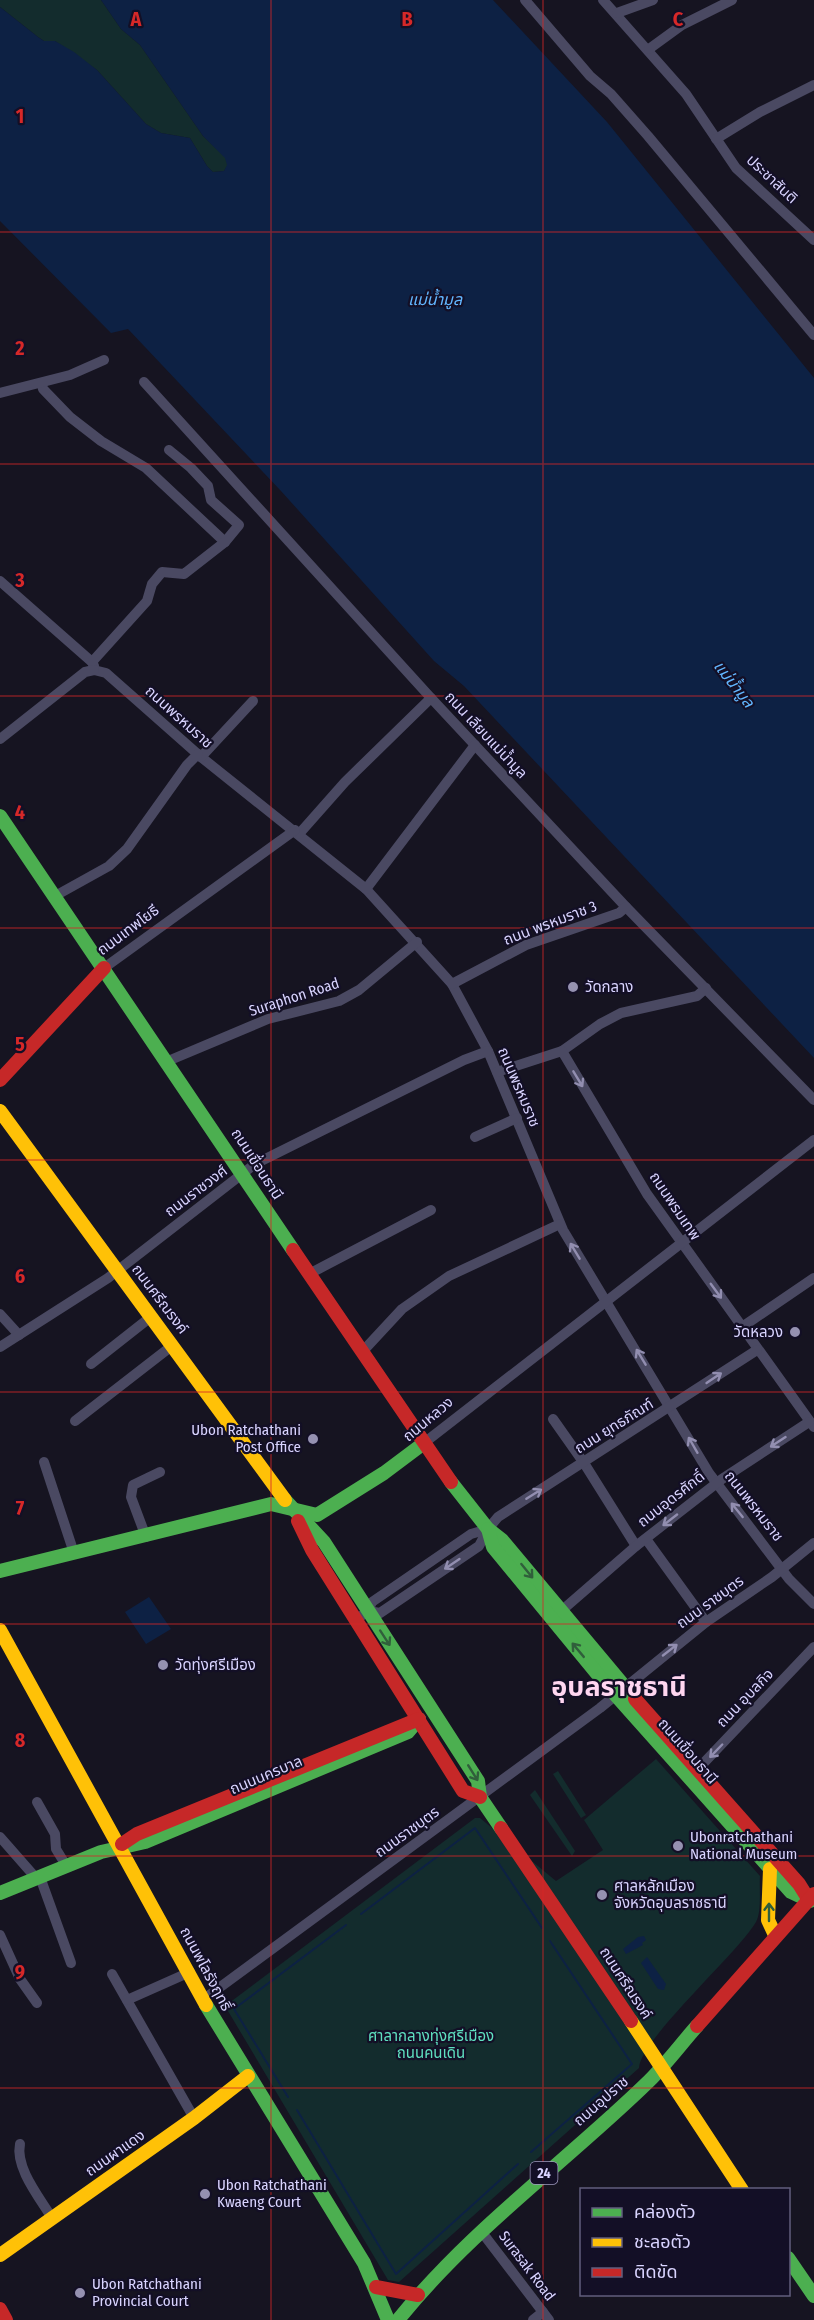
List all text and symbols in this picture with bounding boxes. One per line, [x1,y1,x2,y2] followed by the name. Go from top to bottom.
[130,7,143,31] text: A
[401,7,413,31] text: B
[673,7,684,31] text: C
[16,104,24,128] text: 1
[743,151,801,207] street label: ประชาสันติ
[408,288,463,310] water label: แม่น้ำมูล
[14,336,25,360] text: 2
[14,568,25,592] text: 3
[709,656,760,712] water label: แม่น้ำมูล
[141,682,217,752] street label: ถนนพรหมราช
[441,686,532,782] street label: ถนน เลียบแม่น้ำมูล
[15,800,25,824] text: 4
[501,897,599,949] street label: ถนน พรหมราช 3
[94,901,162,959] street label: ถนนเทพโยธี
[247,974,341,1020] street label: Suraphon Road
[585,978,633,996] place label: วัดกลาง
[566,980,580,994] marker: วัดกลาง
[15,1032,25,1056] text: 5
[494,1044,544,1130] street label: ถนนพรหมราช
[573,1070,585,1087] one-way arrow
[227,1124,288,1203] street label: ถนนเขื่อนธานี
[161,1162,231,1220] street label: ถนนราชวงศ์
[646,1168,704,1244] street label: ถนนพรมเทพ
[568,1243,580,1260] one-way arrow
[128,1261,192,1337] street label: ถนนศรีณรงค์
[15,1264,25,1288] text: 6
[710,1282,722,1298] one-way arrow
[734,1323,783,1341] place label: วัดหลวง
[788,1325,802,1339] marker: วัดหลวง
[635,1349,647,1366] one-way arrow
[705,1372,722,1384] one-way arrow
[399,1393,457,1445] street label: ถนนหลวง
[571,1395,657,1457] street label: ถนน ยุทธภัณฑ์
[191,1421,301,1456] place label: Ubon Ratchathani Post Office
[306,1432,320,1446] marker: Ubon Ratchathani Post Office
[771,1436,787,1448] one-way arrow
[687,1437,699,1454] one-way arrow
[634,1467,708,1531] street label: ถนนอุดรศักดิ์
[721,1467,787,1545] street label: ถนนพรหมราช
[525,1488,542,1500] one-way arrow
[16,1496,25,1520] text: 7
[730,1503,744,1518] one-way arrow
[663,1513,679,1526] one-way arrow
[445,1558,461,1570] one-way arrow
[521,1563,534,1579] one-way arrow
[673,1572,747,1632] street label: ถนน ราชบุตร
[380,1629,392,1646] one-way arrow
[571,1642,584,1658] one-way arrow
[662,1644,678,1657] one-way arrow
[175,1656,256,1674] place label: วัดทุ่งศรีเมือง
[156,1658,170,1672] marker: วัดทุ่งศรีเมือง
[713,1665,777,1731] street label: ถนน อุบลกิจ
[551,1671,687,1703] district label: อุบลราชธานี
[655,1713,723,1788] street label: ถนนเขื่อนธานี
[15,1728,26,1752] text: 8
[709,1743,723,1758] one-way arrow
[227,1752,305,1798] street label: ถนนนครบาล
[467,1764,479,1781] one-way arrow
[371,1803,443,1861] street label: ถนนราชบุตร
[690,1828,797,1863] place label: Ubonratchathani National Museum
[671,1839,685,1853] marker: Ubonratchathani National Museum
[614,1877,727,1912] place label: ศาลหลักเมือง จังหวัดอุบลราชธานี
[595,1888,609,1902] marker: ศาลหลักเมือง จังหวัดอุบลราชธานี
[763,1903,775,1922] one-way arrow
[176,1924,236,2014] street label: ถนนพโลรังฤทธิ์
[596,1944,656,2022] street label: ถนนศรีณรงค์
[15,1960,25,1984] text: 9
[368,2027,494,2062] park label: ศาลากลางทุ่งศรีเมือง ถนนคนเดิน
[570,2072,632,2130] street label: ถนนอุปราช
[82,2126,148,2180] street label: ถนนผาแดง
[530,2162,558,2184] road number: 24
[217,2176,327,2211] place label: Ubon Ratchathani Kwaeng Court
[198,2187,212,2201] marker: Ubon Ratchathani Kwaeng Court
[580,2188,790,2296] legend
[634,2201,696,2223] text: คล่องตัว
[495,2228,559,2304] street label: Surasak Road
[634,2231,691,2253] text: ชะลอตัว
[634,2261,677,2283] text: ติดขัด
[92,2275,202,2310] place label: Ubon Ratchathani Provincial Court
[73,2286,87,2300] marker: Ubon Ratchathani Provincial Court

